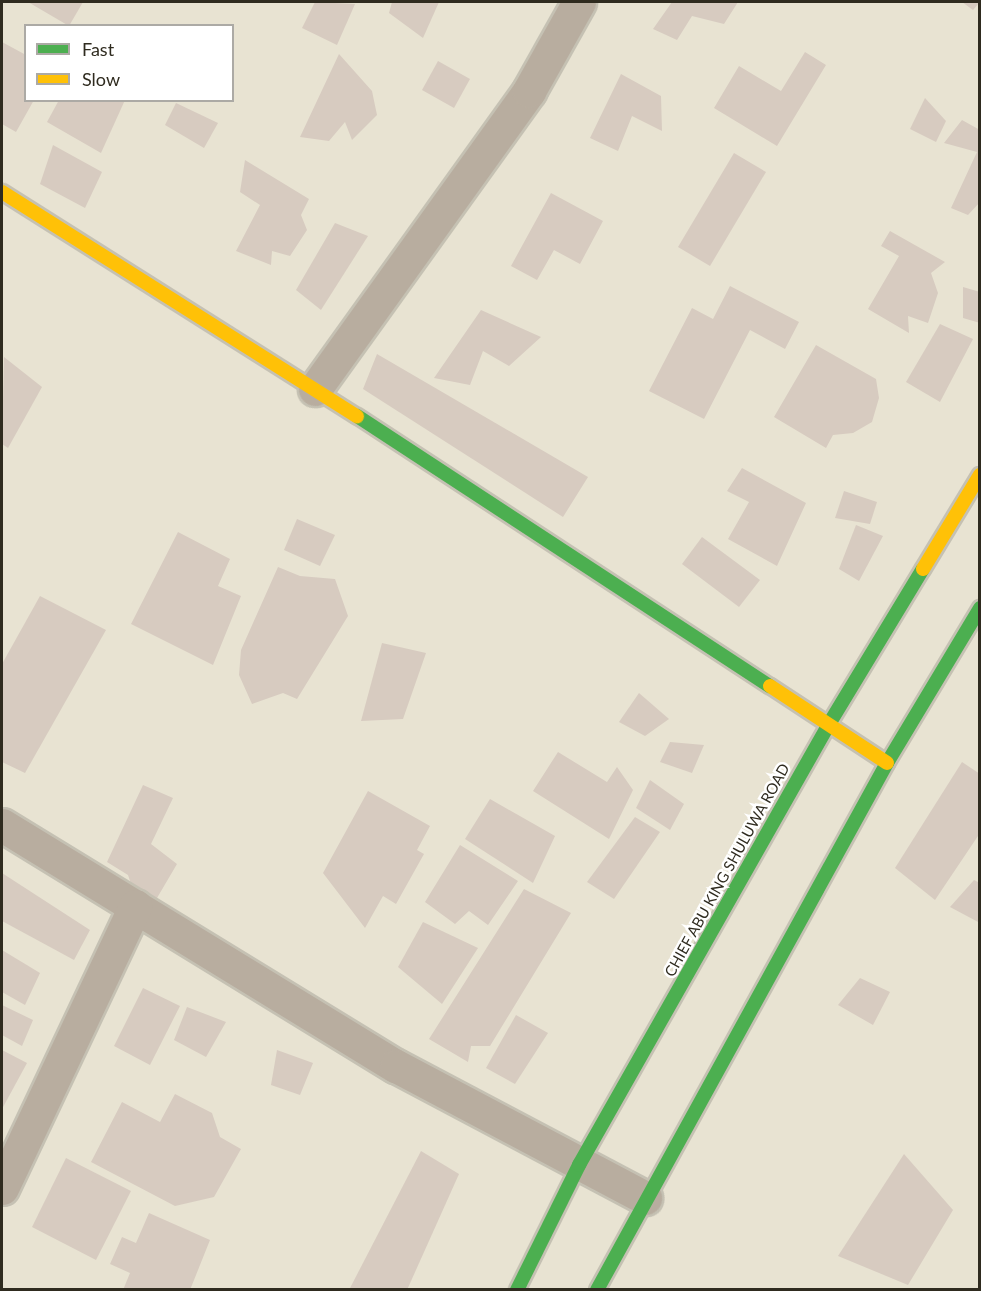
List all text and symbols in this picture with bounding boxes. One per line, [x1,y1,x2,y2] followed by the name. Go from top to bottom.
[24,24,234,102] legend
[82,38,114,60] text: Fast
[82,68,120,90] text: Slow
[660,760,794,980] street label: CHIEF ABU KING SHULUWA ROAD

